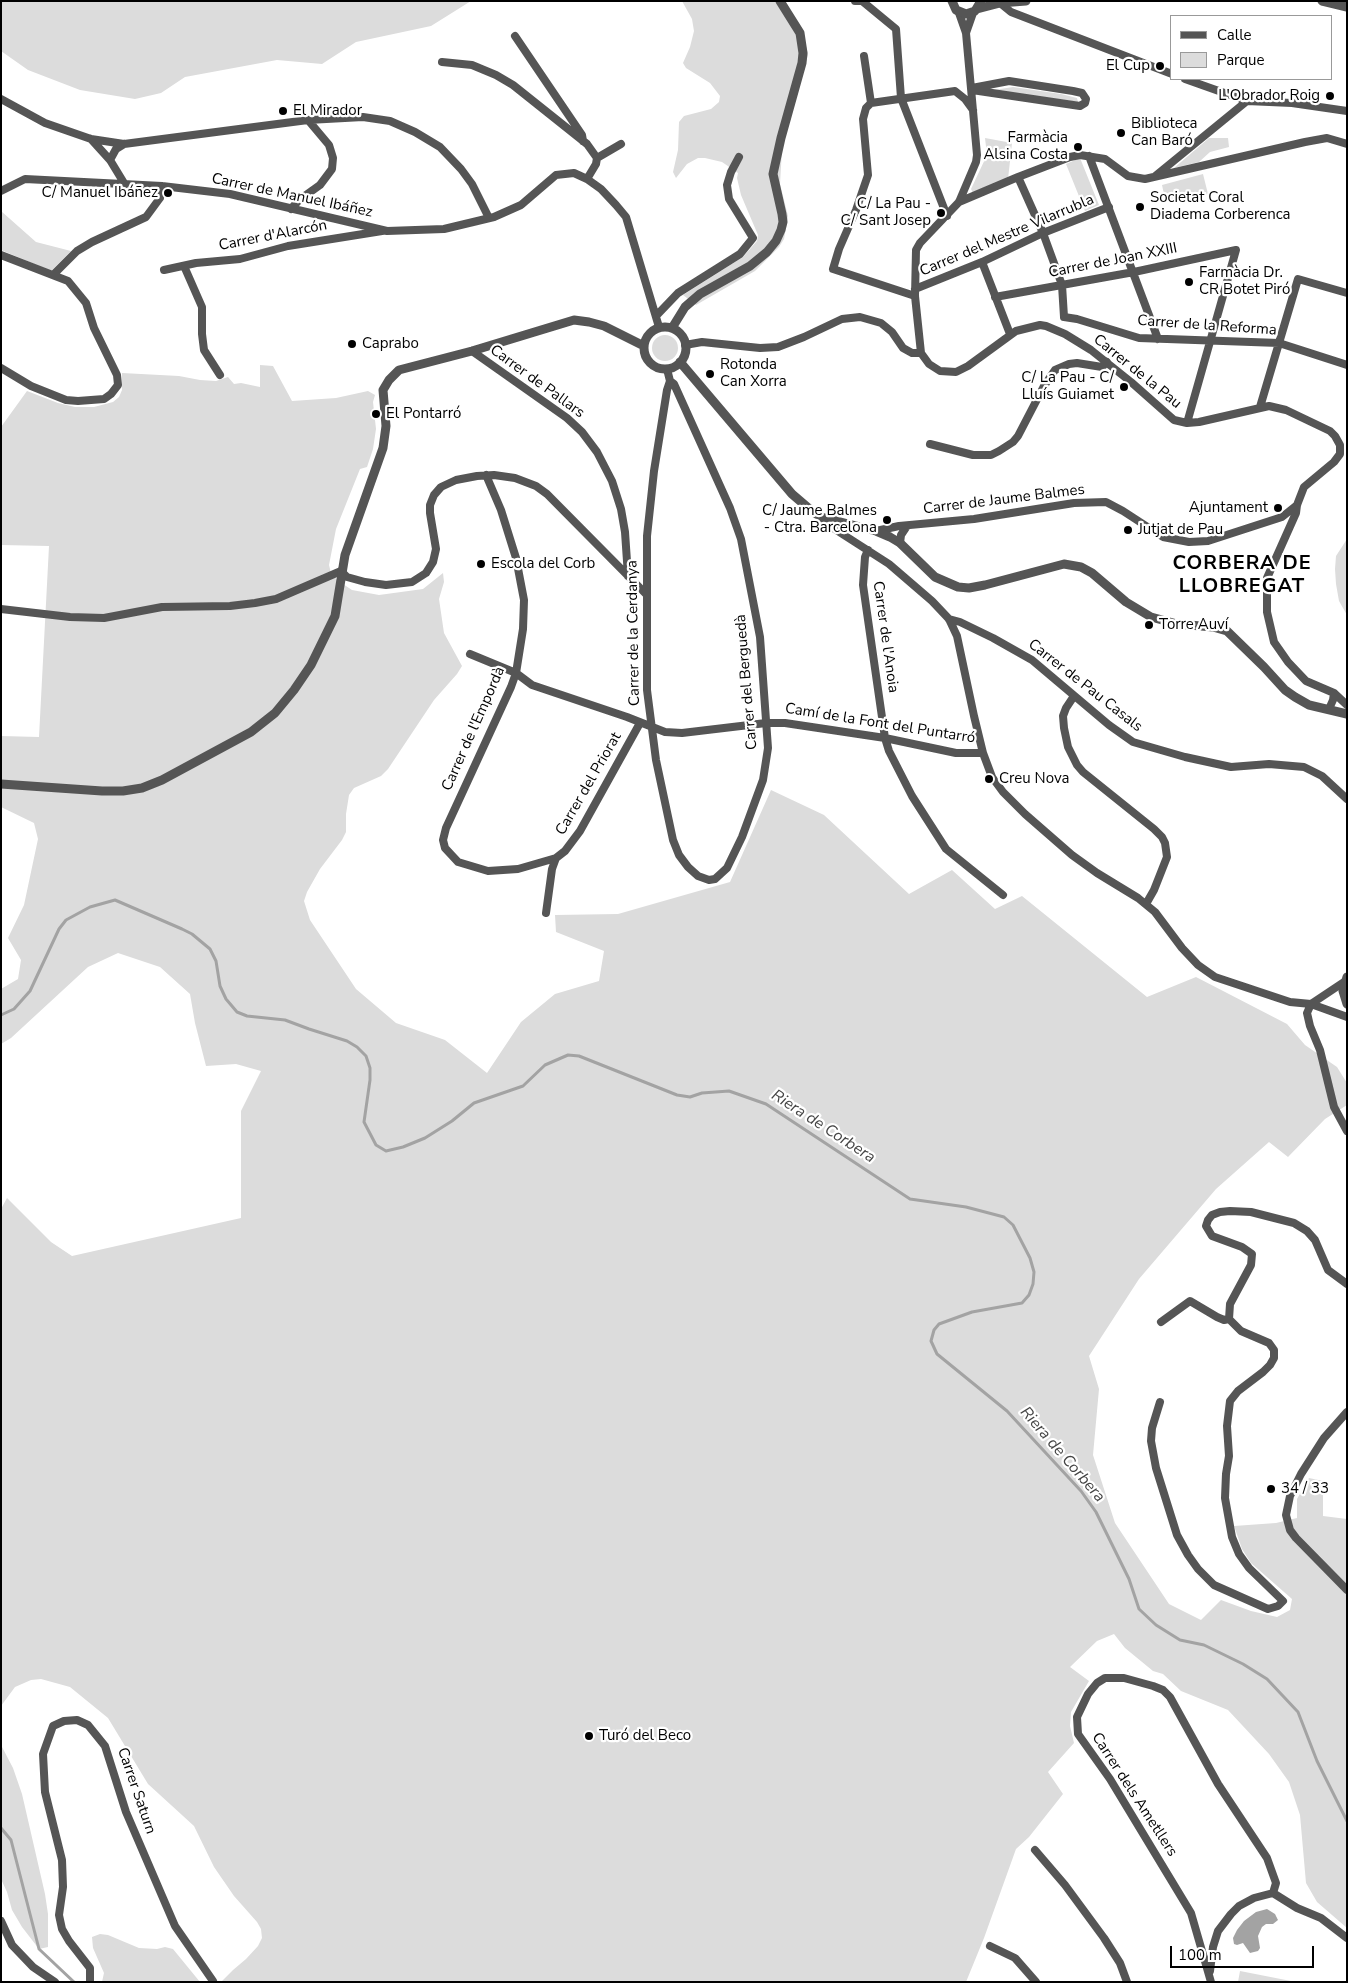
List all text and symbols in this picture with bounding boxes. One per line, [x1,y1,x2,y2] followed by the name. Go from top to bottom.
[1170,15,1333,80] legend
[1217,25,1252,45] text: Calle
[1217,50,1265,70] text: Parque
[1106,57,1150,75] place label: El Cup
[1154,60,1166,72] marker: El Cup
[1218,87,1320,105] place label: L'Obrador Roig
[1324,90,1336,102] marker: L'Obrador Roig
[293,102,362,120] place label: El Mirador
[277,105,289,117] marker: El Mirador
[1131,115,1198,150] place label: Biblioteca Can Baró
[1115,127,1127,139] marker: Biblioteca Can Baró
[983,129,1068,164] place label: Farmàcia Alsina Costa
[1072,141,1084,153] marker: Farmàcia Alsina Costa
[210,170,374,222] street label: Carrer de Manuel Ibáñez
[42,184,158,202] place label: C/ Manuel Ibáñez
[162,187,174,199] marker: C/ Manuel Ibáñez
[1150,189,1291,224] place label: Societat Coral Diadema Corberenca
[917,191,1097,281] street label: Carrer del Mestre Vilarrubla
[841,195,931,230] place label: C/ La Pau - C/ Sant Josep
[1134,201,1146,213] marker: Societat Coral Diadema Corberenca
[935,207,947,219] marker: C/ La Pau - C/ Sant Josep
[217,217,329,255] street label: Carrer d'Alarcón
[1047,240,1179,282] street label: Carrer de Joan XXIII
[1199,264,1290,299] place label: Farmàcia Dr. CR Botet Piró
[1183,276,1195,288] marker: Farmàcia Dr. CR Botet Piró
[1137,312,1277,340] street label: Carrer de la Reforma
[1089,331,1185,413] street label: Carrer de la Pau
[362,335,419,353] place label: Caprabo
[346,338,358,350] marker: Caprabo
[486,342,588,422] street label: Carrer de Pallars
[720,356,787,391] place label: Rotonda Can Xorra
[704,368,716,380] marker: Rotonda Can Xorra
[1021,369,1114,404] place label: C/ La Pau - C/ Lluís Guiamet
[1118,381,1130,393] marker: C/ La Pau - C/ Lluís Guiamet
[386,405,461,423] place label: El Pontarró
[370,408,382,420] marker: El Pontarró
[922,481,1086,519] street label: Carrer de Jaume Balmes
[1189,499,1268,517] place label: Ajuntament
[762,502,877,537] place label: C/ Jaume Balmes - Ctra. Barcelona
[1272,502,1284,514] marker: Ajuntament
[881,514,893,526] marker: C/ Jaume Balmes - Ctra. Barcelona
[1138,521,1223,539] place label: Jutjat de Pau
[1122,524,1134,536] marker: Jutjat de Pau
[1171,552,1313,599] district label: CORBERA DE LLOBREGAT
[491,555,595,573] place label: Escola del Corb
[475,558,487,570] marker: Escola del Corb
[624,560,644,706] street label: Carrer de la Cerdanya
[868,580,902,694] street label: Carrer de l'Anoia
[732,614,762,750] street label: Carrer del Berguedà
[1159,616,1228,634] place label: Torre Auví
[1143,619,1155,631] marker: Torre Auví
[1024,636,1146,736] street label: Carrer de Pau Casals
[439,664,509,794] street label: Carrer de l'Empordà
[784,700,976,748] street label: Camí de la Font del Puntarró
[552,729,626,839] street label: Carrer del Priorat
[999,770,1069,788] place label: Creu Nova
[983,773,995,785] marker: Creu Nova
[767,1086,879,1168] water label: Riera de Corbera
[1015,1403,1109,1507] water label: Riera de Corbera
[1281,1480,1329,1498] place label: 34 / 33
[1265,1483,1277,1495] marker: 34 / 33
[599,1727,691,1745] place label: Turó del Beco
[583,1730,595,1742] marker: Turó del Beco
[1087,1730,1181,1860] street label: Carrer dels Ametllers
[113,1745,159,1837] street label: Carrer Saturn
[1173,1936,1317,1968] scale bar
[1178,1945,1222,1965] text: 100 m

